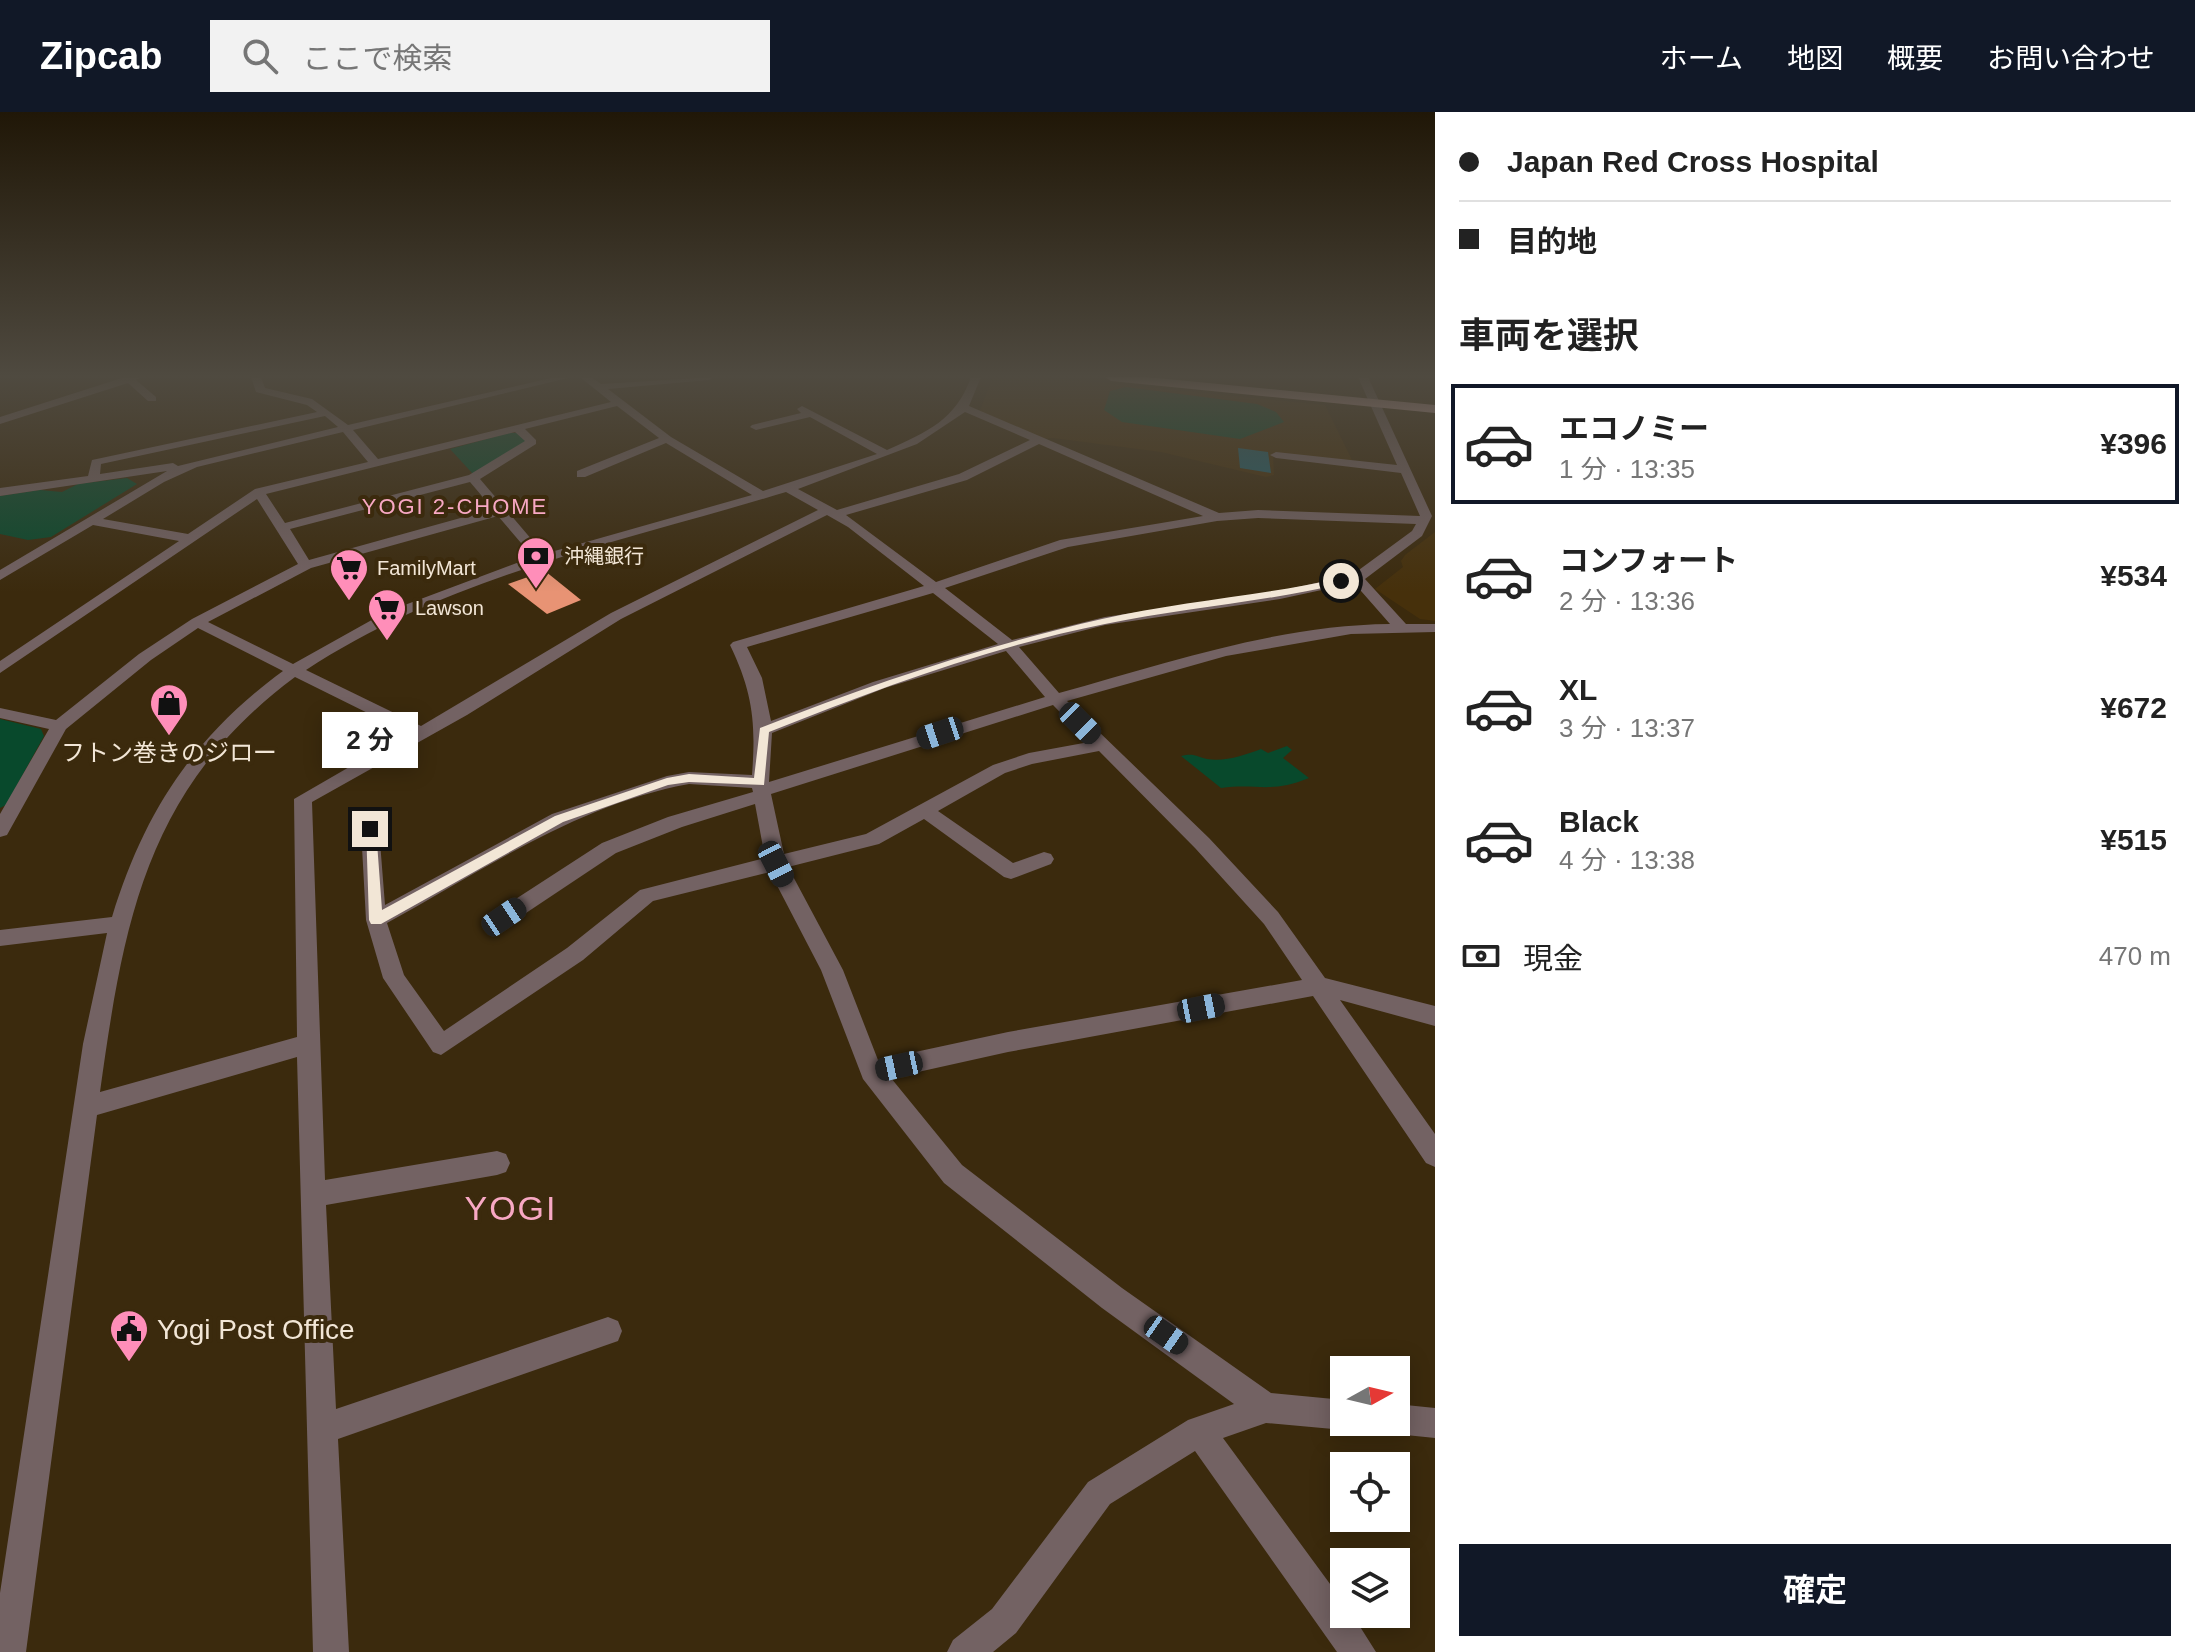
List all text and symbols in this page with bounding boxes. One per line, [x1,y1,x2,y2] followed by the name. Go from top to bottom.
[210,20,770,92] search box
[238,34,282,78] icon: search
[40,35,162,77] text: Zipcab
[302,42,452,75] text: ここで検索
[1660,43,1743,74] text: ホーム
[1787,43,1843,74] text: 地図
[1887,43,1943,74] text: 概要
[1987,43,2155,74] text: お問い合わせ
[1507,145,1879,178] text: Japan Red Cross Hospital
[1507,225,1597,258] text: 目的地
[1459,315,1639,356] text: 車両を選択
[1463,408,1535,480] icon: car
[1559,412,1709,445] text: エコノミー
[2100,427,2167,460] text: ¥396
[1559,454,1695,484] text: 1 分 · 13:35
[362,494,548,519] district label: YOGI 2-CHOME
[515,535,557,590] bank icon: 沖縄銀行
[1463,540,1535,612] icon: car
[1559,544,1738,577] text: コンフォート
[564,545,644,567] place label: 沖縄銀行
[328,547,370,602] supermarket icon: FamilyMart
[377,557,476,579] place label: FamilyMart
[2100,559,2167,592] text: ¥534
[1323,563,1359,599] route start
[1559,586,1695,616] text: 2 分 · 13:36
[366,587,408,642] supermarket icon: Lawson
[415,597,484,619] place label: Lawson
[1463,672,1535,744] icon: car
[1559,673,1597,706] text: XL
[148,682,190,737] shop icon: フトン巻きのジロー
[2100,691,2167,724] text: ¥672
[1055,698,1105,748] car
[322,713,418,769] callout: 2 分
[1559,713,1695,743] text: 3 分 · 13:37
[913,714,967,752] car
[346,725,394,755] text: 2 分
[61,739,277,766] place label: フトン巻きのジロー
[1463,804,1535,876] icon: car
[1559,805,1639,838] text: Black
[352,811,388,847] route end
[2100,823,2167,856] text: ¥515
[754,837,798,891] car
[1559,845,1695,875] text: 4 分 · 13:38
[477,894,531,940] car
[1459,934,1503,978] icon: cash
[2099,941,2171,971] text: 470 m
[1523,942,1583,975] text: 現金
[1175,992,1227,1024] car
[873,1049,925,1083] car
[464,1189,558,1227] district label: YOGI
[108,1308,150,1363] public building icon: Yogi Post Office
[1139,1311,1193,1359] car
[157,1314,355,1345] place label: Yogi Post Office
[1330,1356,1410,1436] north arrow
[1330,1356,1410,1628] map controls
[1330,1452,1410,1532] button: locate
[1459,1544,2171,1636] button: 確定
[1330,1548,1410,1628] button: layers

